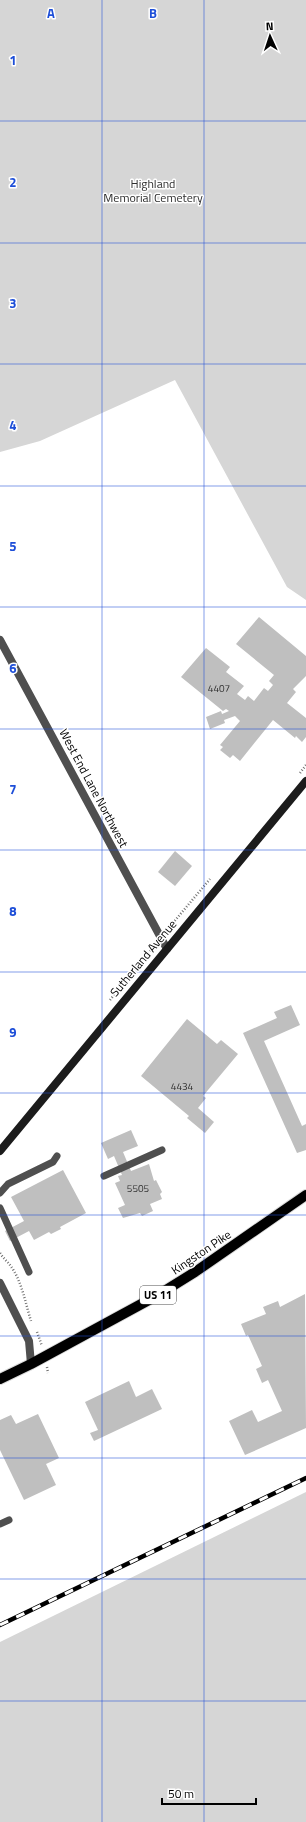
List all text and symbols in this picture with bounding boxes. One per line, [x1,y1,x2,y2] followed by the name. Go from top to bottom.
[47,3,55,23] text: A
[149,3,157,23] text: B
[250,16,290,56] north arrow
[265,18,274,34] text: N
[9,50,17,70] text: 1
[9,172,17,192] text: 2
[103,174,203,207] park label: Highland Memorial Cemetery
[9,293,17,313] text: 3
[9,415,17,435] text: 4
[9,536,17,556] text: 5
[9,658,17,678] text: 6
[208,681,230,696] house number: 4407
[55,725,134,851] street label: West End Lane Northwest
[9,779,17,799] text: 7
[9,901,17,921] text: 8
[105,915,181,1001] street label: Sutherland Avenue
[9,1022,17,1042] text: 9
[171,1079,194,1094] house number: 4434
[127,1181,150,1196] house number: 5505
[167,1225,235,1279] street label: Kingston Pike
[140,1286,176,1304] road number: US 11
[162,1780,256,1806] scale bar
[168,1784,194,1803] text: 50 m

